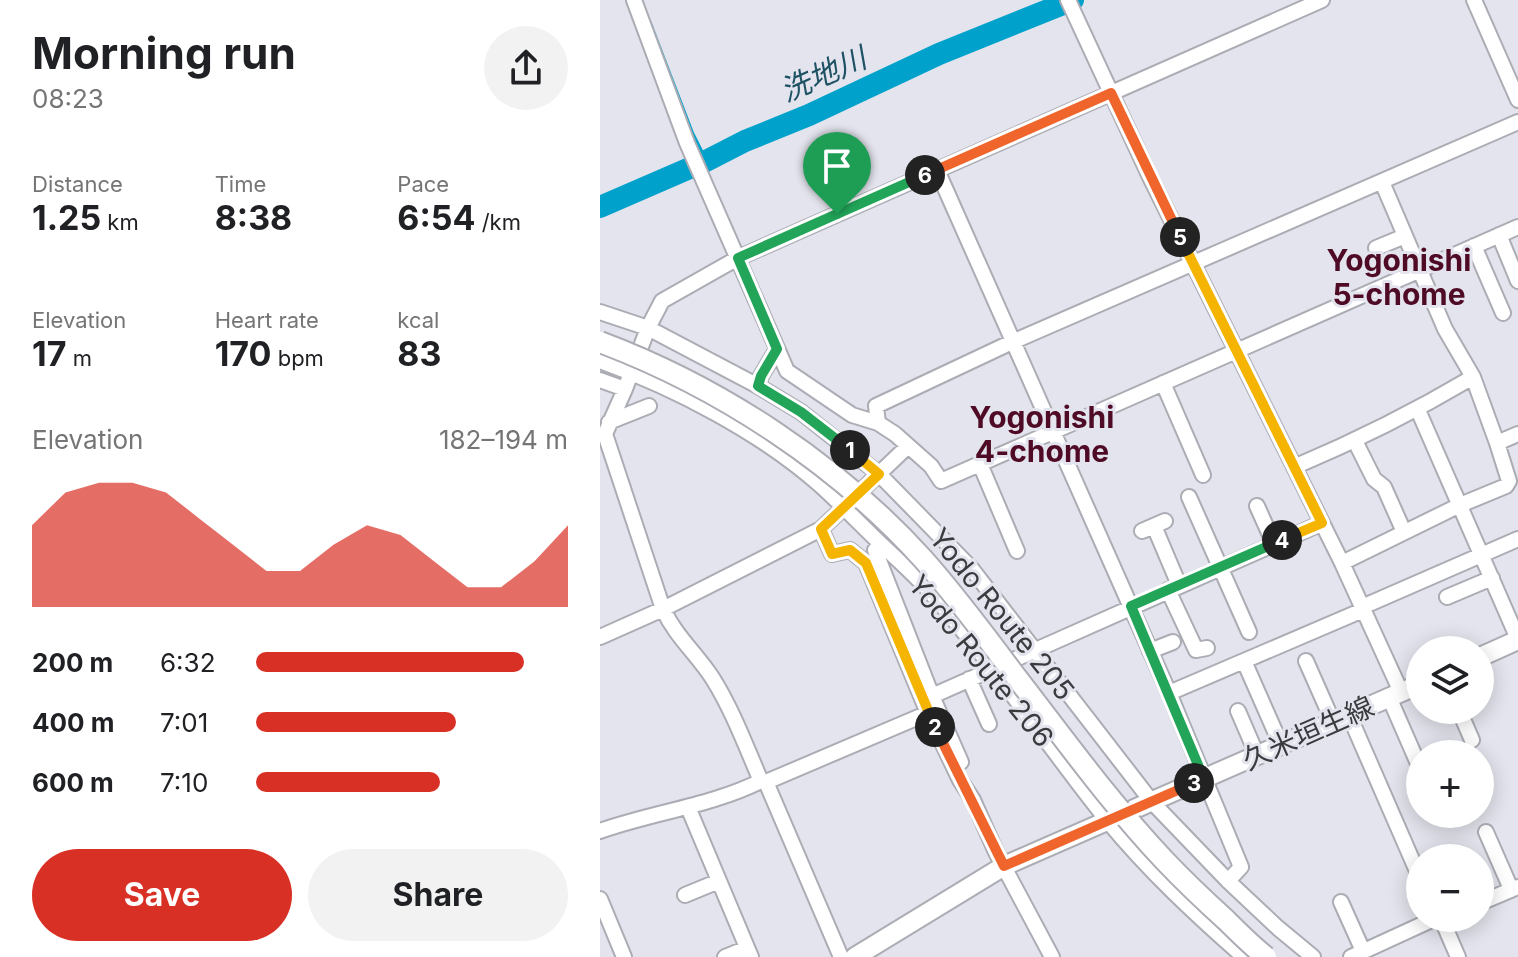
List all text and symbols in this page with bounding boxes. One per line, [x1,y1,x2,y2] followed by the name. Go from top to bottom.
[32,26,296,80] text: Morning run
[484,26,568,110] button: share
[775,38,874,109] water label: 洗地川
[32,83,104,114] text: 08:23
[803,132,871,214] pin
[815,144,859,188] icon: arrive
[905,155,945,195] pin: 6
[918,162,932,188] text: 6
[32,171,123,197] text: Distance
[215,171,266,197] text: Time
[397,171,449,197] text: Pace
[32,197,101,238] text: 1.25
[215,197,292,238] text: 8:38
[397,197,476,238] text: 6:54
[101,209,139,235] text: km
[476,209,521,235] text: /km
[1160,217,1200,257] pin: 5
[1173,224,1187,250] text: 5
[1327,242,1471,312] district label: Yogonishi 5-chome
[32,307,126,333] text: Elevation
[215,307,319,333] text: Heart rate
[397,307,439,333] text: kcal
[32,333,66,374] text: 17
[215,333,271,374] text: 170
[397,333,441,374] text: 83
[66,345,92,371] text: m
[271,345,324,371] text: bpm
[970,399,1114,469] district label: Yogonishi 4-chome
[32,424,143,455] text: Elevation
[439,424,568,455] text: 182–194 m
[830,430,870,470] pin: 1
[845,437,855,463] text: 1
[1262,520,1302,560] pin: 4
[922,521,1082,707] street label: Yodo Route 205
[1275,527,1289,553] text: 4
[901,568,1061,754] street label: Yodo Route 206
[1406,636,1494,932] map controls
[1406,636,1494,724] button: layers
[32,647,113,678] text: 200 m
[160,647,216,678] text: 6:32
[1237,689,1379,777] street label: 久米垣生線
[32,707,115,738] text: 400 m
[160,707,208,738] text: 7:01
[915,707,955,747] pin: 2
[1406,740,1494,828] button: +
[1174,763,1214,803] pin: 3
[32,767,114,798] text: 600 m
[160,767,208,798] text: 7:10
[1187,770,1201,796] text: 3
[1406,844,1494,932] button: −
[32,849,292,941] button: Save
[308,849,568,941] button: Share

